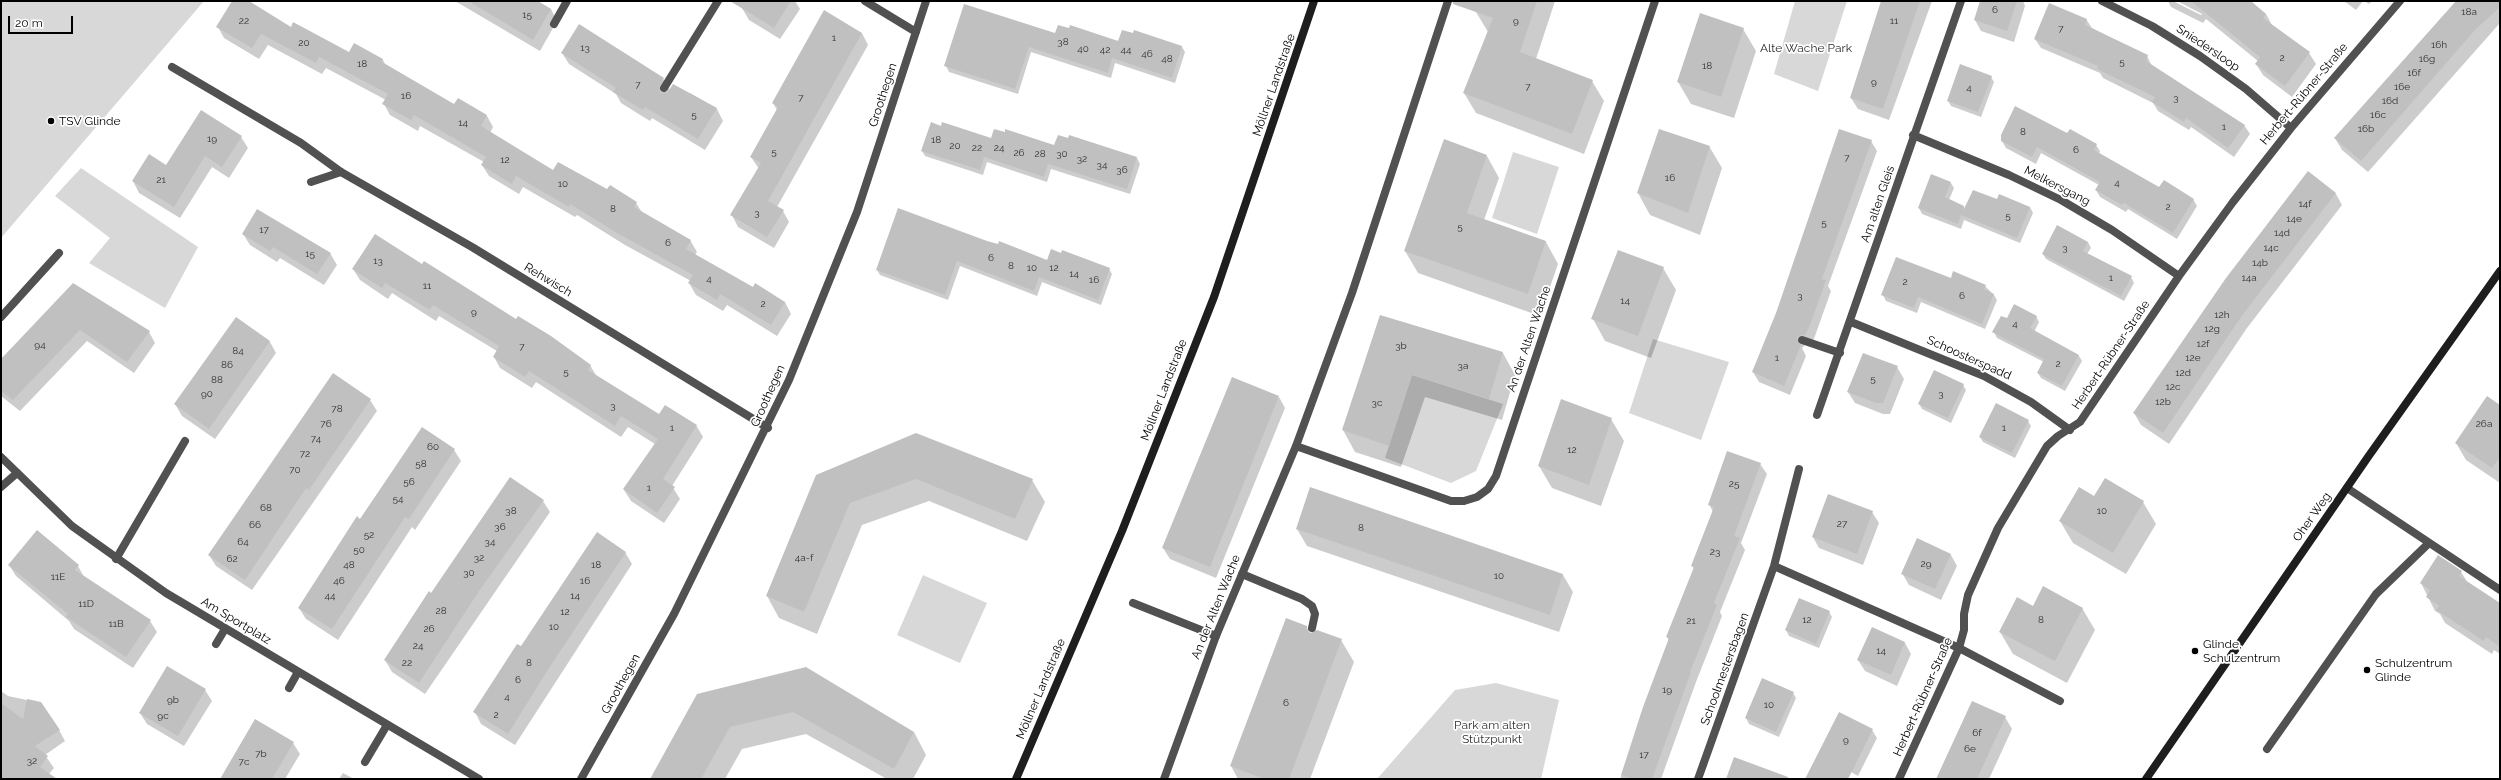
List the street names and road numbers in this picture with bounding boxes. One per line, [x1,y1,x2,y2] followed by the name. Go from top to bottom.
[2174,22,2242,74] street label: Sniedersloop
[1250,32,1298,138] street label: Möllner Landstraße
[2257,40,2351,148] street label: Herbert-Rübner-Straße
[866,61,900,129] street label: Groothegen
[2022,163,2092,209] street label: Melkersgang
[1858,164,1898,244] street label: Am alten Gleis
[521,260,575,300] street label: Rehwisch
[1504,284,1554,394] street label: An der Alten Wache
[2069,298,2153,412] street label: Herbert-Rübner-Straße
[1925,333,2013,383] street label: Schoosterspadd
[1138,337,1190,443] street label: Möllner Landstraße
[748,363,788,429] street label: Groothegen
[2290,490,2334,544] street label: Oher Weg
[1188,553,1244,661] street label: An der Alten Wache
[198,594,274,648] street label: Am Sportplatz
[1698,611,1752,727] street label: Schoolmestersbagen
[1890,635,1956,759] street label: Herbert-Rübner-Straße
[1013,637,1069,741] street label: Möllner Landstraße
[599,652,643,716] street label: Groothegen

